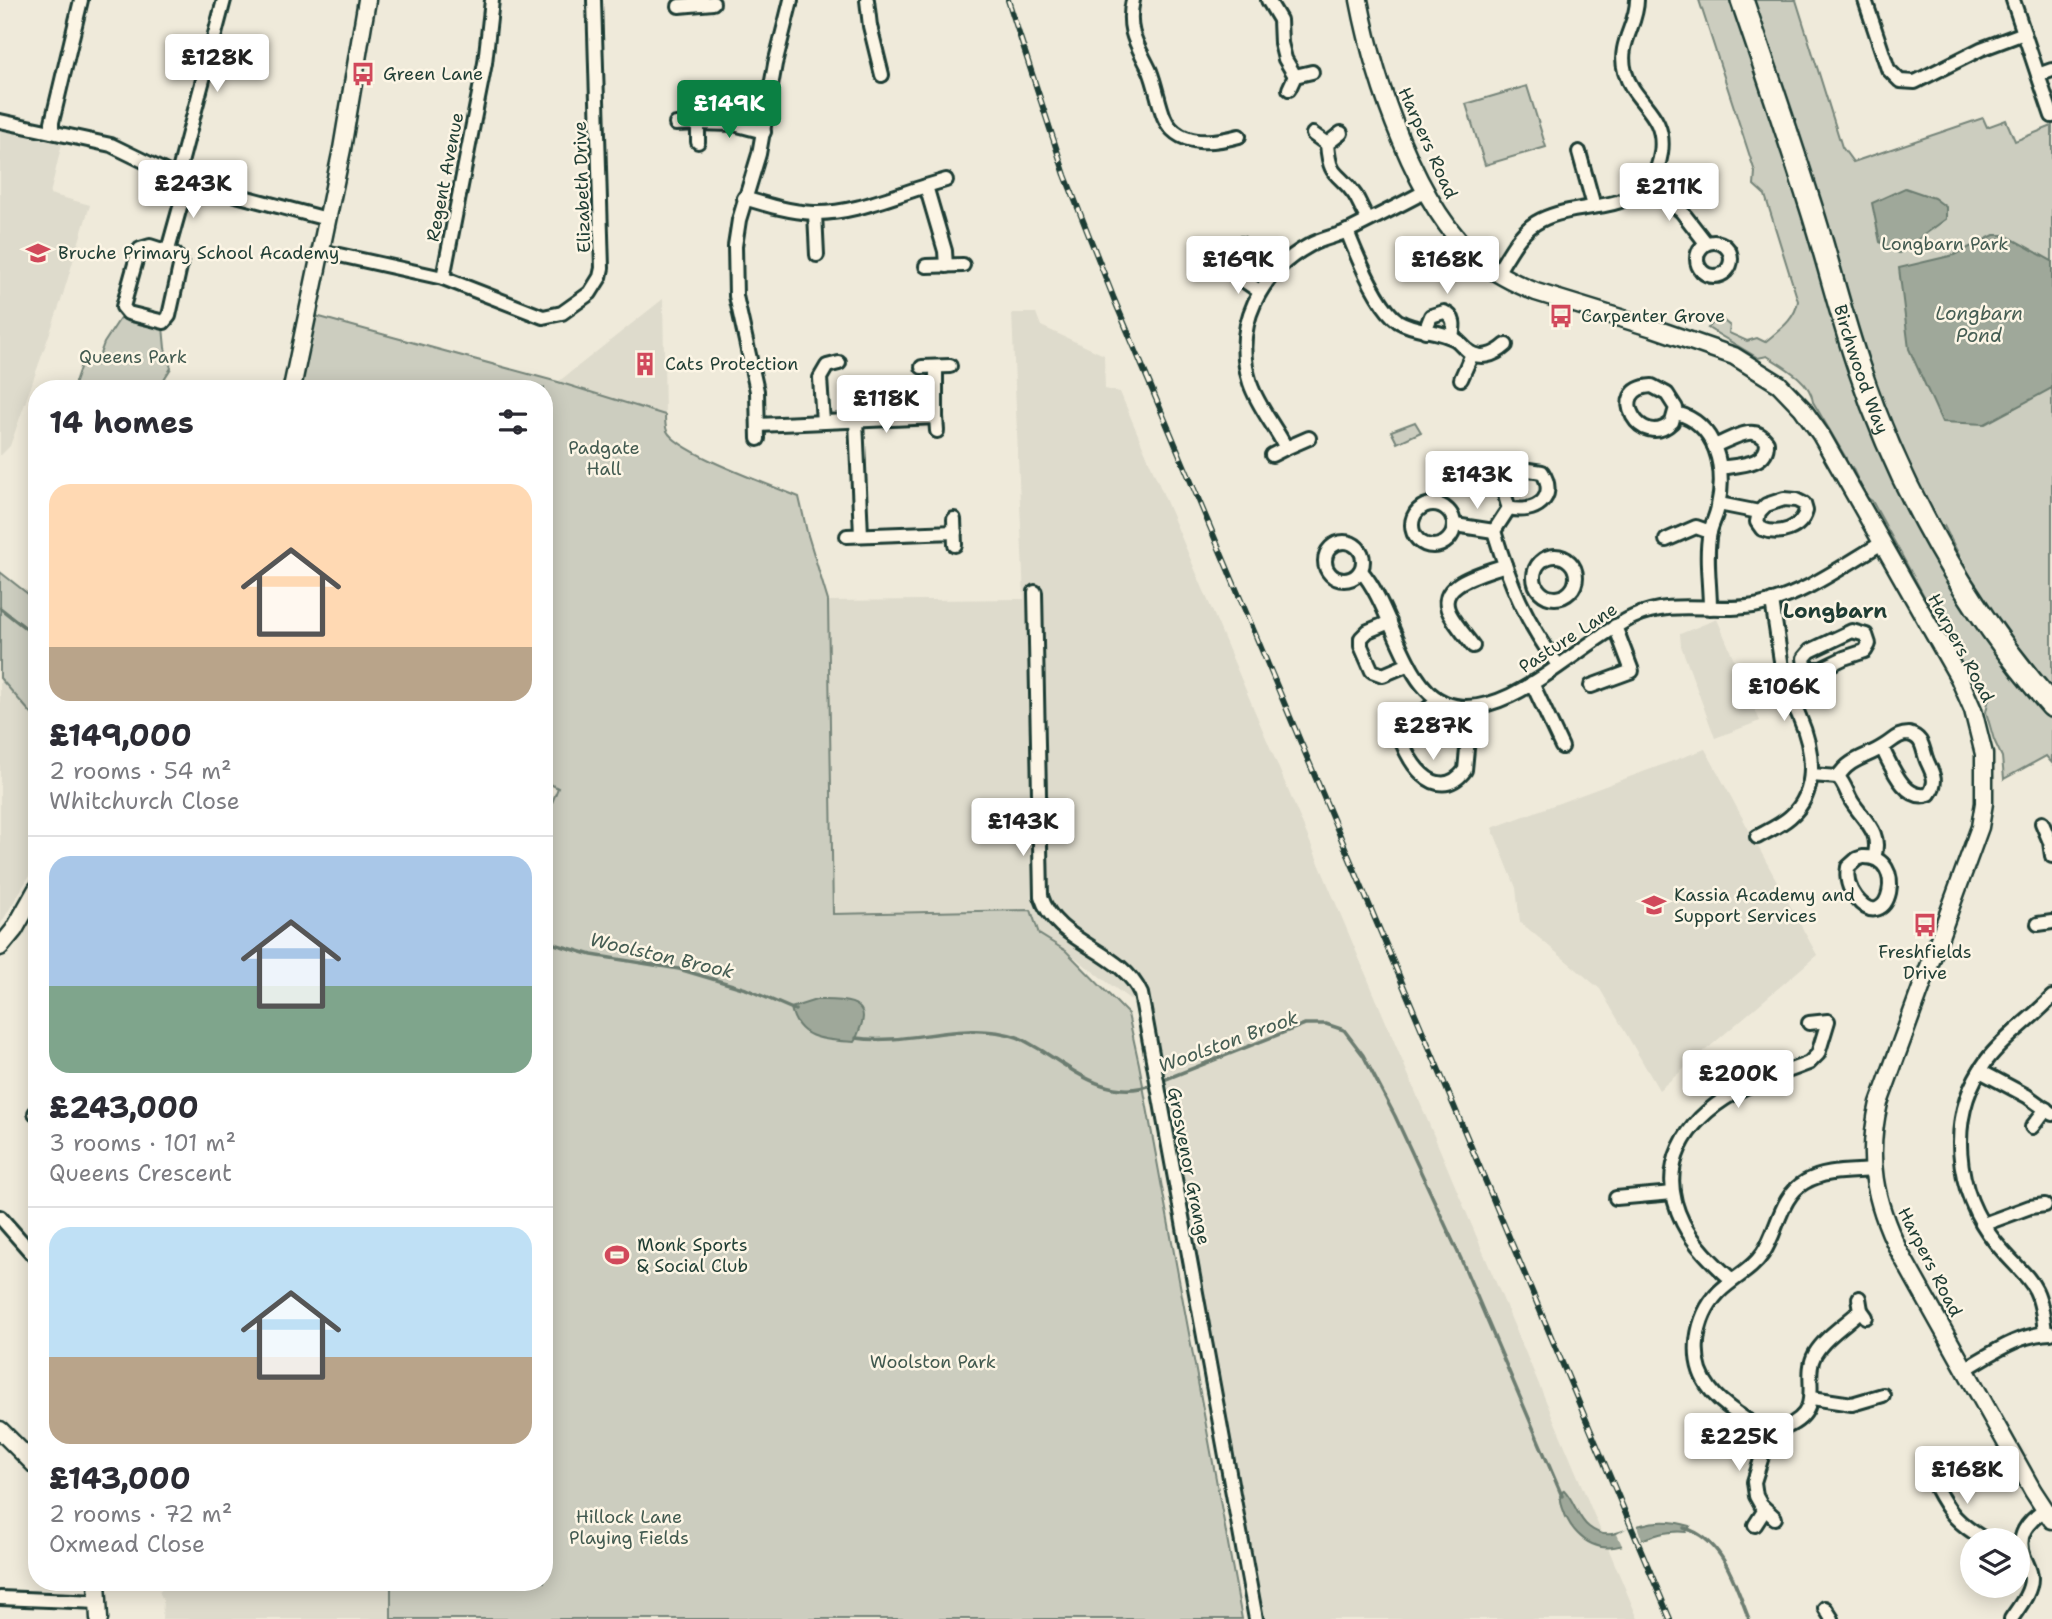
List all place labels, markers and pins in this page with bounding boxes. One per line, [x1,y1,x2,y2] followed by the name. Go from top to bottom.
[168,34,266,94] pin: £128K
[349,60,377,88] bus stop icon: Green Lane
[383,62,483,86] place label: Green Lane
[680,80,778,140] pin: £149K
[144,160,242,220] pin: £243K
[1620,164,1718,223] pin: £211K
[1189,236,1287,296] pin: £169K
[1398,236,1496,296] pin: £168K
[24,239,52,267] school or university icon: Bruche Primary School Academy
[58,241,339,265] place label: Bruche Primary School Academy
[1547,302,1575,330] bus stop icon: Carpenter Grove
[1581,304,1725,328] place label: Carpenter Grove
[631,350,659,378] building icon: Cats Protection
[665,352,798,376] place label: Cats Protection
[837,376,935,435] pin: £118K
[1428,452,1526,511] pin: £143K
[1735,664,1833,723] pin: £106K
[1384,702,1482,762] pin: £287K
[974,798,1072,858] pin: £143K
[1674,883,1855,928] place label: Kassia Academy and Support Services
[1640,891,1668,919] school or university icon: Kassia Academy and Support Services
[1911,911,1939,939] bus stop icon: Freshfields Drive
[1878,940,1972,985] place label: Freshfields Drive
[1689,1050,1787,1110] pin: £200K
[637,1233,748,1278] place label: Monk Sports & Social Club
[603,1241,631,1269] sports icon: Monk Sports & Social Club
[1690,1414,1788,1473] pin: £225K
[1918,1446,2016,1506] pin: £168K

